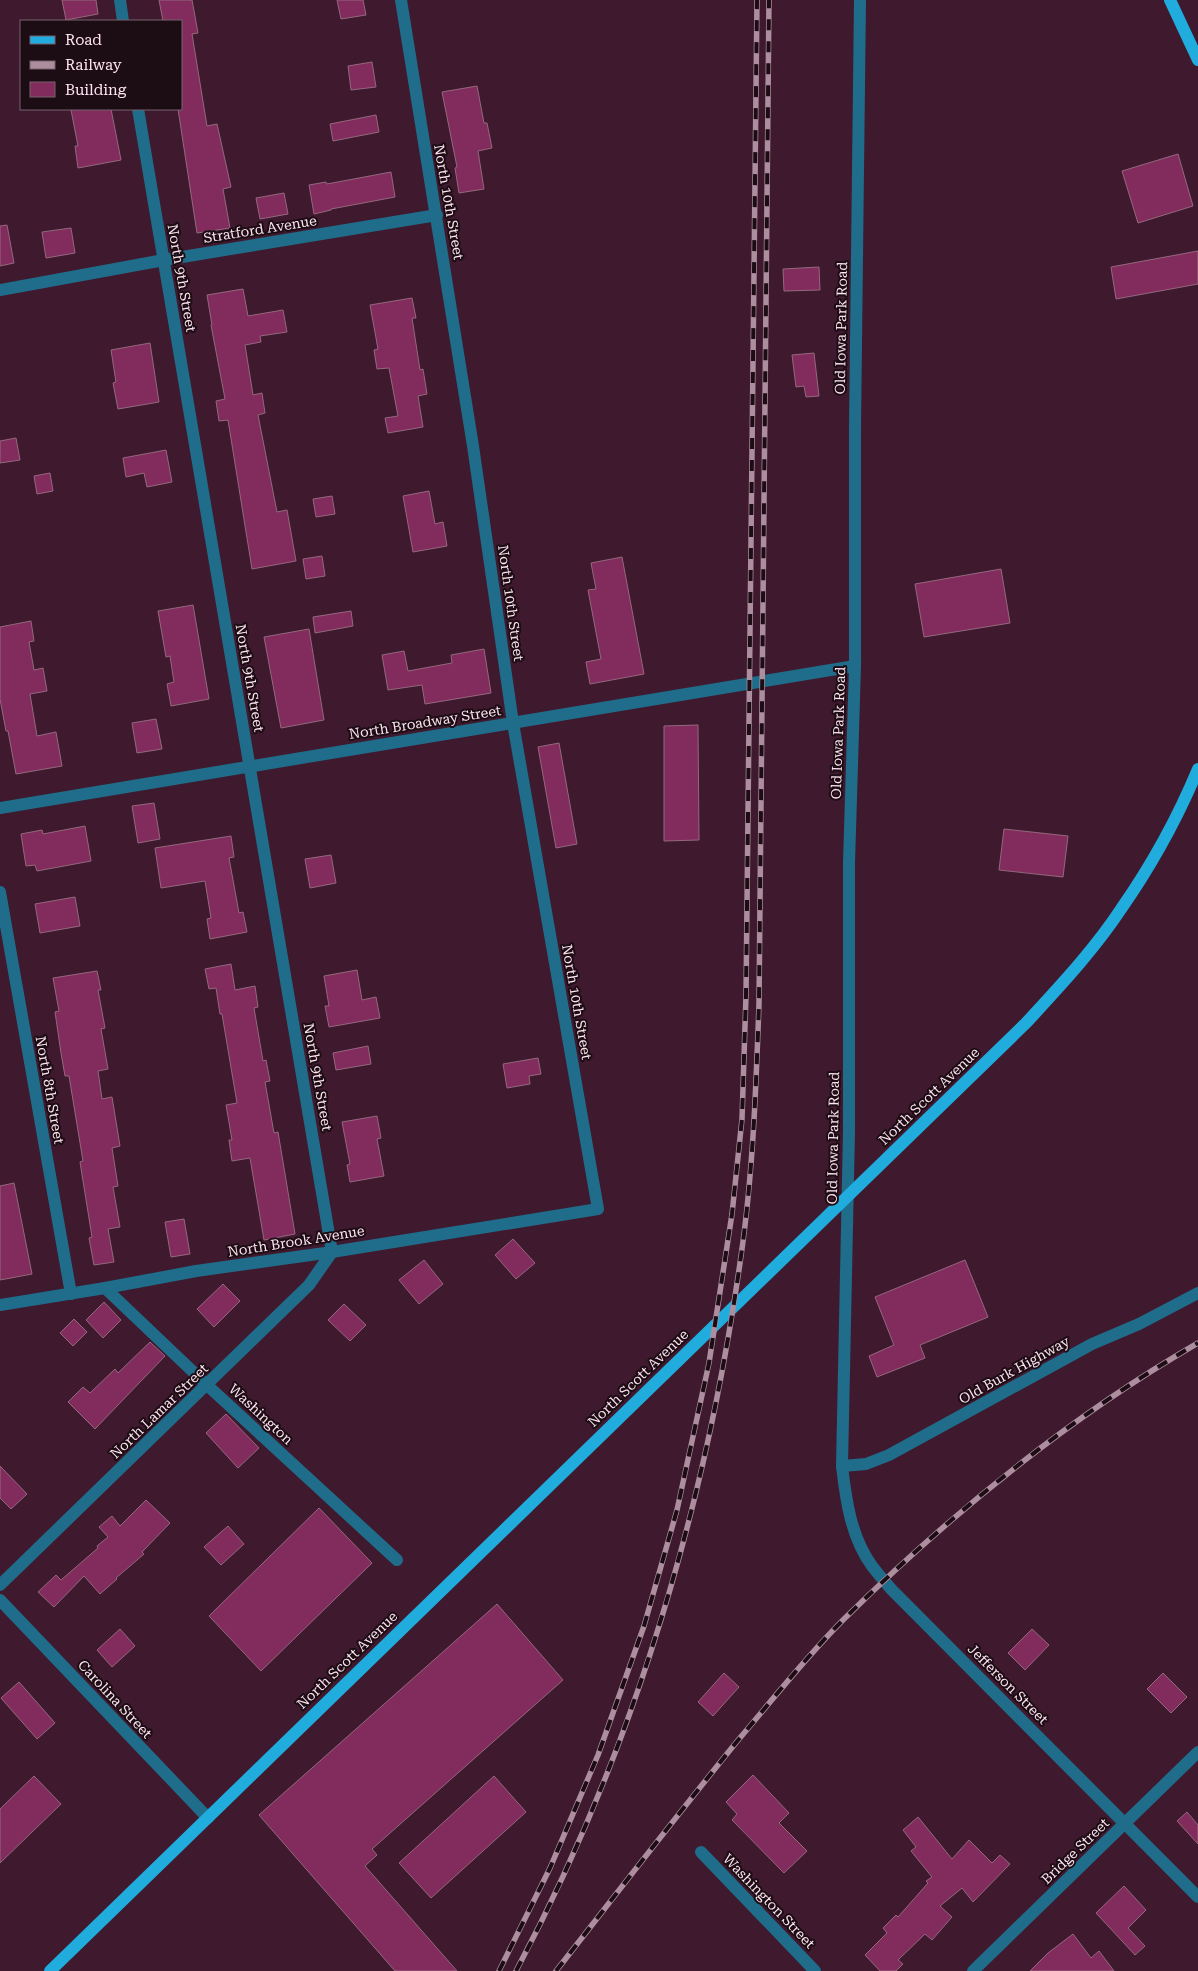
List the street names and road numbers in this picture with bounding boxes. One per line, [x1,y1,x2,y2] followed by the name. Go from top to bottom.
[431,143,467,261] street label: North 10th Street
[202,212,318,246] street label: Stratford Avenue
[165,223,199,333] street label: North 9th Street
[832,262,850,394] street label: Old Iowa Park Road
[495,544,527,662] street label: North 10th Street
[233,623,267,733] street label: North 9th Street
[828,666,848,800] street label: Old Iowa Park Road
[348,702,502,742] street label: North Broadway Street
[559,943,595,1061] street label: North 10th Street
[301,1022,335,1132] street label: North 9th Street
[33,1035,67,1145] street label: North 8th Street
[876,1044,983,1148] street label: North Scott Avenue
[824,1072,842,1204] street label: Old Iowa Park Road
[226,1222,366,1260] street label: North Brook Avenue
[585,1326,692,1430] street label: North Scott Avenue
[956,1333,1073,1407] street label: Old Burk Highway
[107,1360,211,1462] street label: North Lamar Street
[226,1380,296,1448] street label: Washington
[294,1608,401,1712] street label: North Scott Avenue
[965,1641,1051,1727] street label: Jefferson Street
[75,1657,155,1741] street label: Carolina Street
[1038,1815,1112,1887] street label: Bridge Street
[720,1850,818,1952] street label: Washington Street

